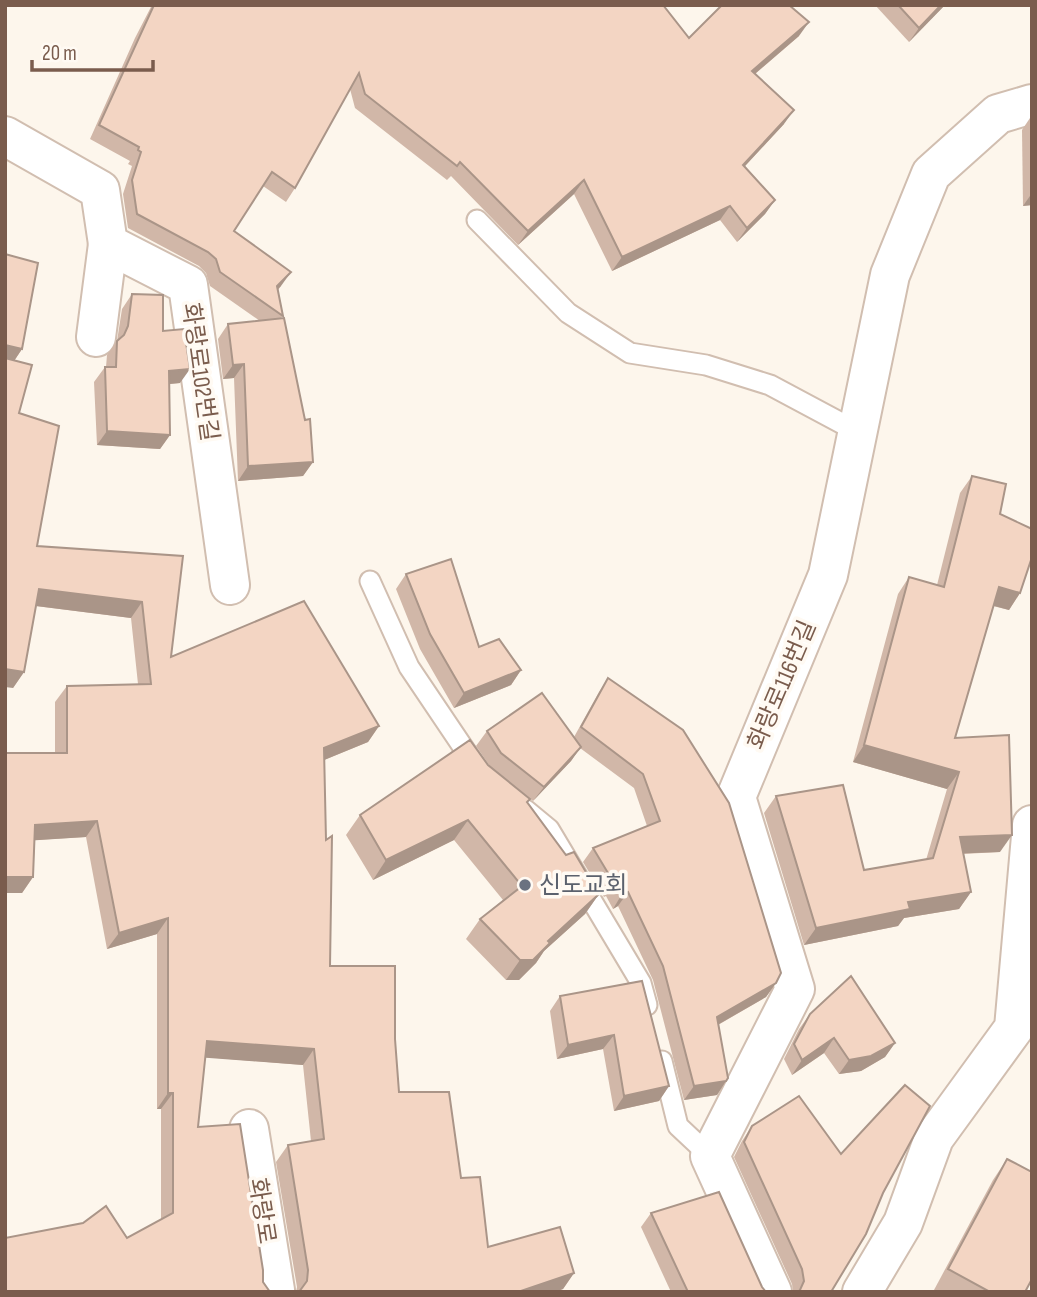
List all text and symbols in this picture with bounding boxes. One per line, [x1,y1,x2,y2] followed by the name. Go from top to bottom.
[32,28,152,72] scale bar
[42,41,77,66] text: 20 m
[176,301,224,443] street label: 화랑로102번길
[742,616,822,754] street label: 화랑로116번길
[539,871,627,900] place label: 신도교회
[517,877,533,893] marker: 신도교회
[242,1176,282,1246] street label: 화랑로

